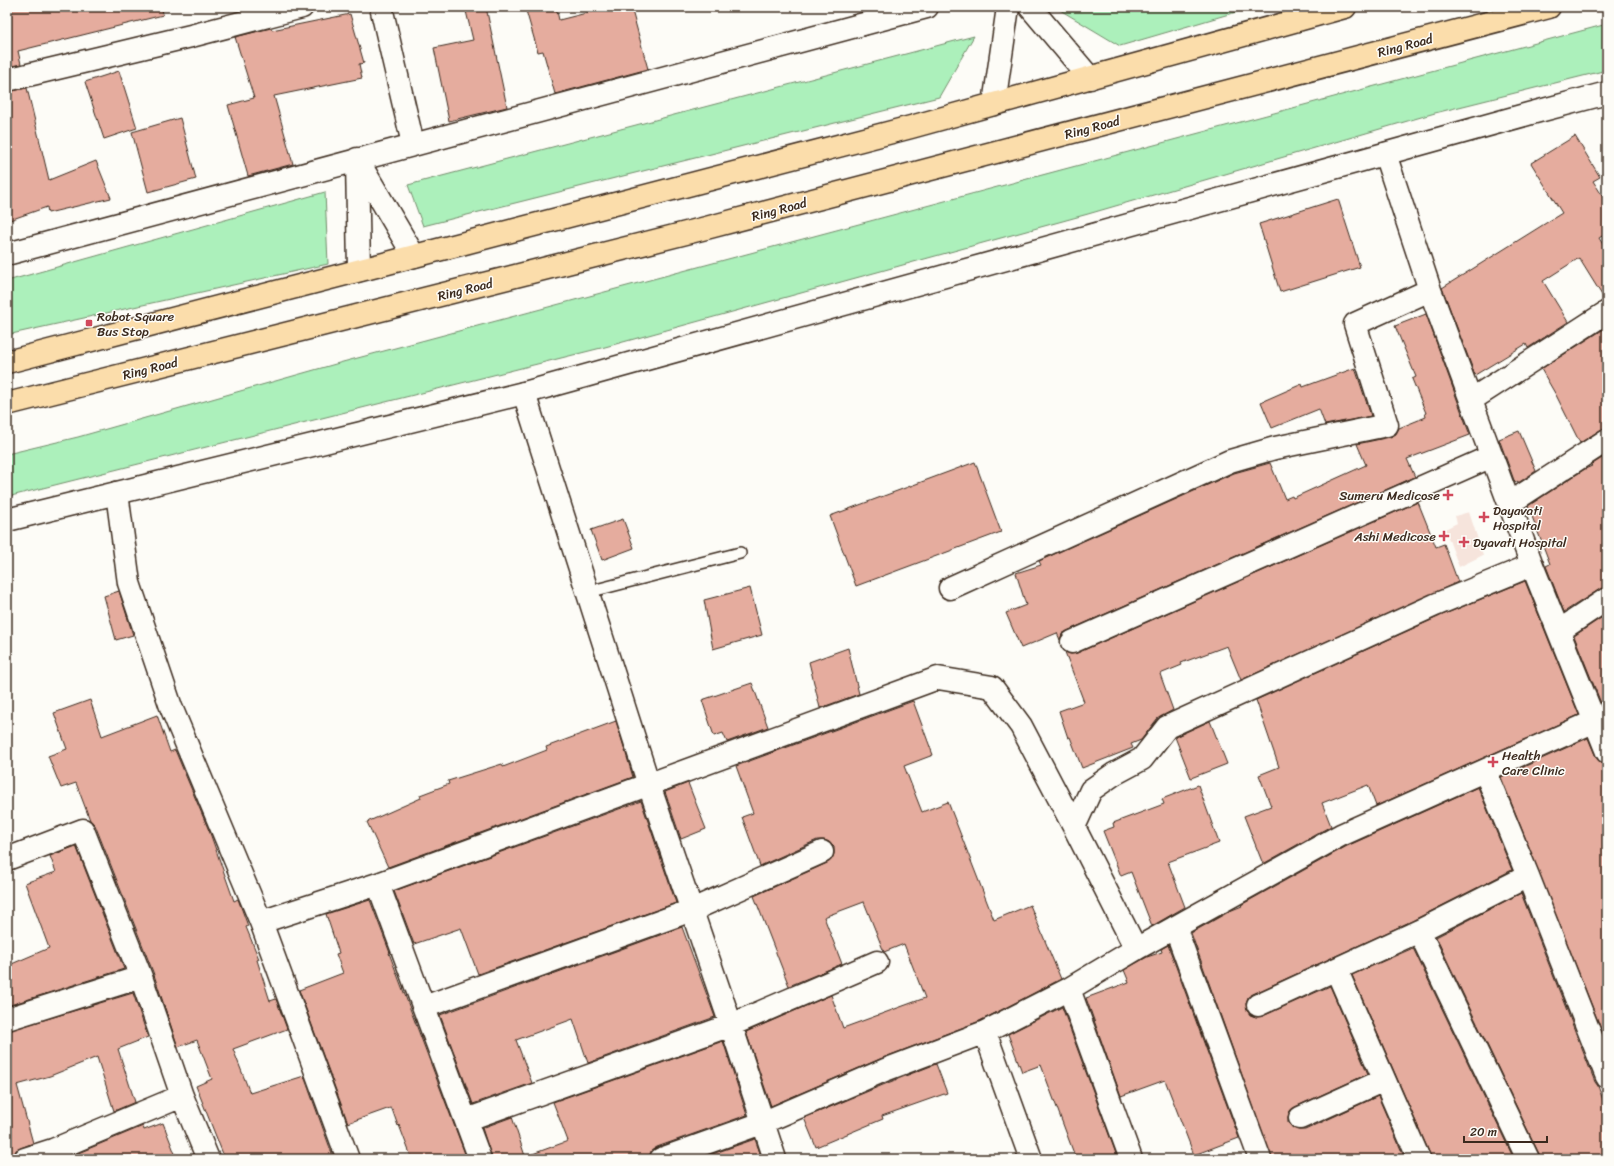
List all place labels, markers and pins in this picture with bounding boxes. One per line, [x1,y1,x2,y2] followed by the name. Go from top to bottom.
[97,305,175,343] place label: Robot Square Bus Stop
[84,318,94,328] marker: Robot Square Bus Stop
[1339,484,1440,507] place label: Sumeru Medicose
[1443,490,1453,500] marker: Sumeru Medicose
[1493,499,1542,537] place label: Dayavati Hospital
[1478,511,1490,523] marker: Dayavati Hospital
[1353,525,1436,548] place label: Ashi Medicose
[1439,531,1449,541] marker: Ashi Medicose
[1473,531,1567,554] place label: Dyavati Hospital
[1458,536,1470,548] marker: Dyavati Hospital
[1502,744,1565,782] place label: Health Care Clinic
[1487,756,1499,768] marker: Health Care Clinic

